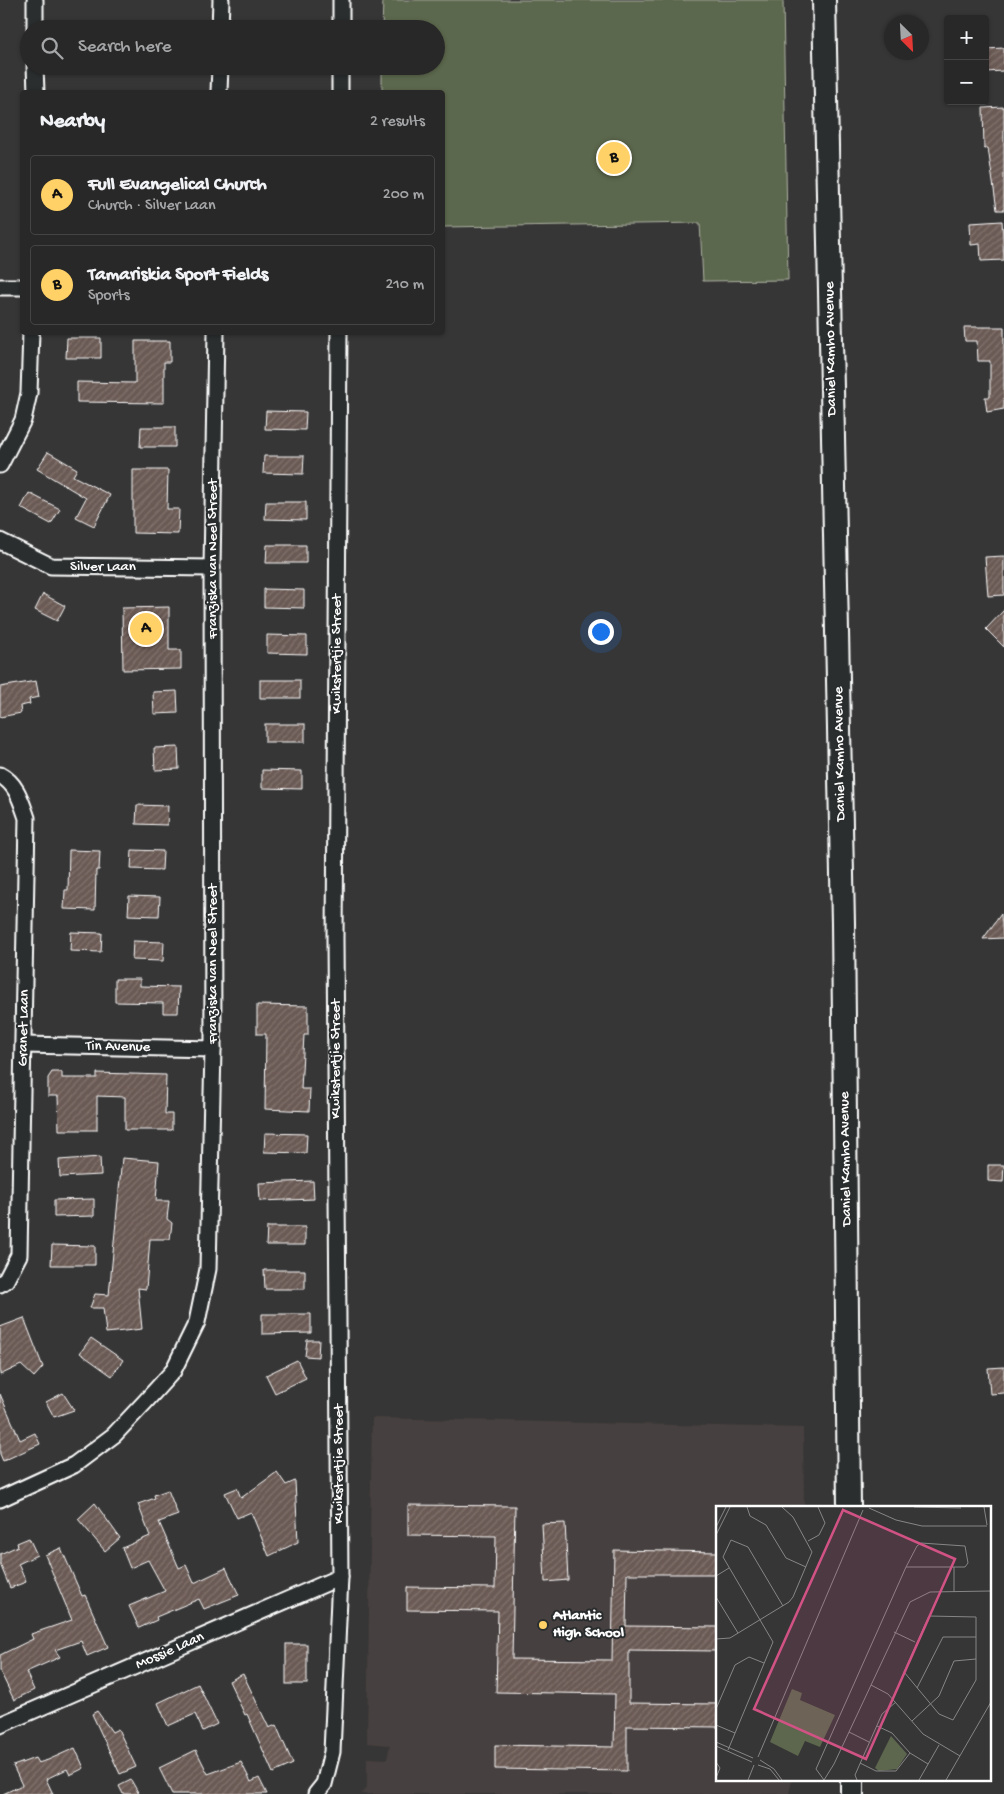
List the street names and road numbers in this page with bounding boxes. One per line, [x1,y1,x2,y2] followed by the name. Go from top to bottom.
[821,281,841,418] street label: Daniel Kamho Avenue
[204,477,222,640] street label: Franziska van Neel Street
[70,558,136,576] street label: Silver Laan
[328,592,346,714] street label: Kwikstertjie Street
[830,686,850,823] street label: Daniel Kamho Avenue
[204,882,222,1045] street label: Franziska van Neel Street
[14,989,34,1067] street label: Granet Laan
[327,997,345,1119] street label: Kwikstertjie Street
[84,1037,151,1057] street label: Tin Avenue
[836,1091,856,1228] street label: Daniel Kamho Avenue
[330,1402,348,1524] street label: Kwikstertjie Street
[133,1628,207,1674] street label: Mossie Laan

